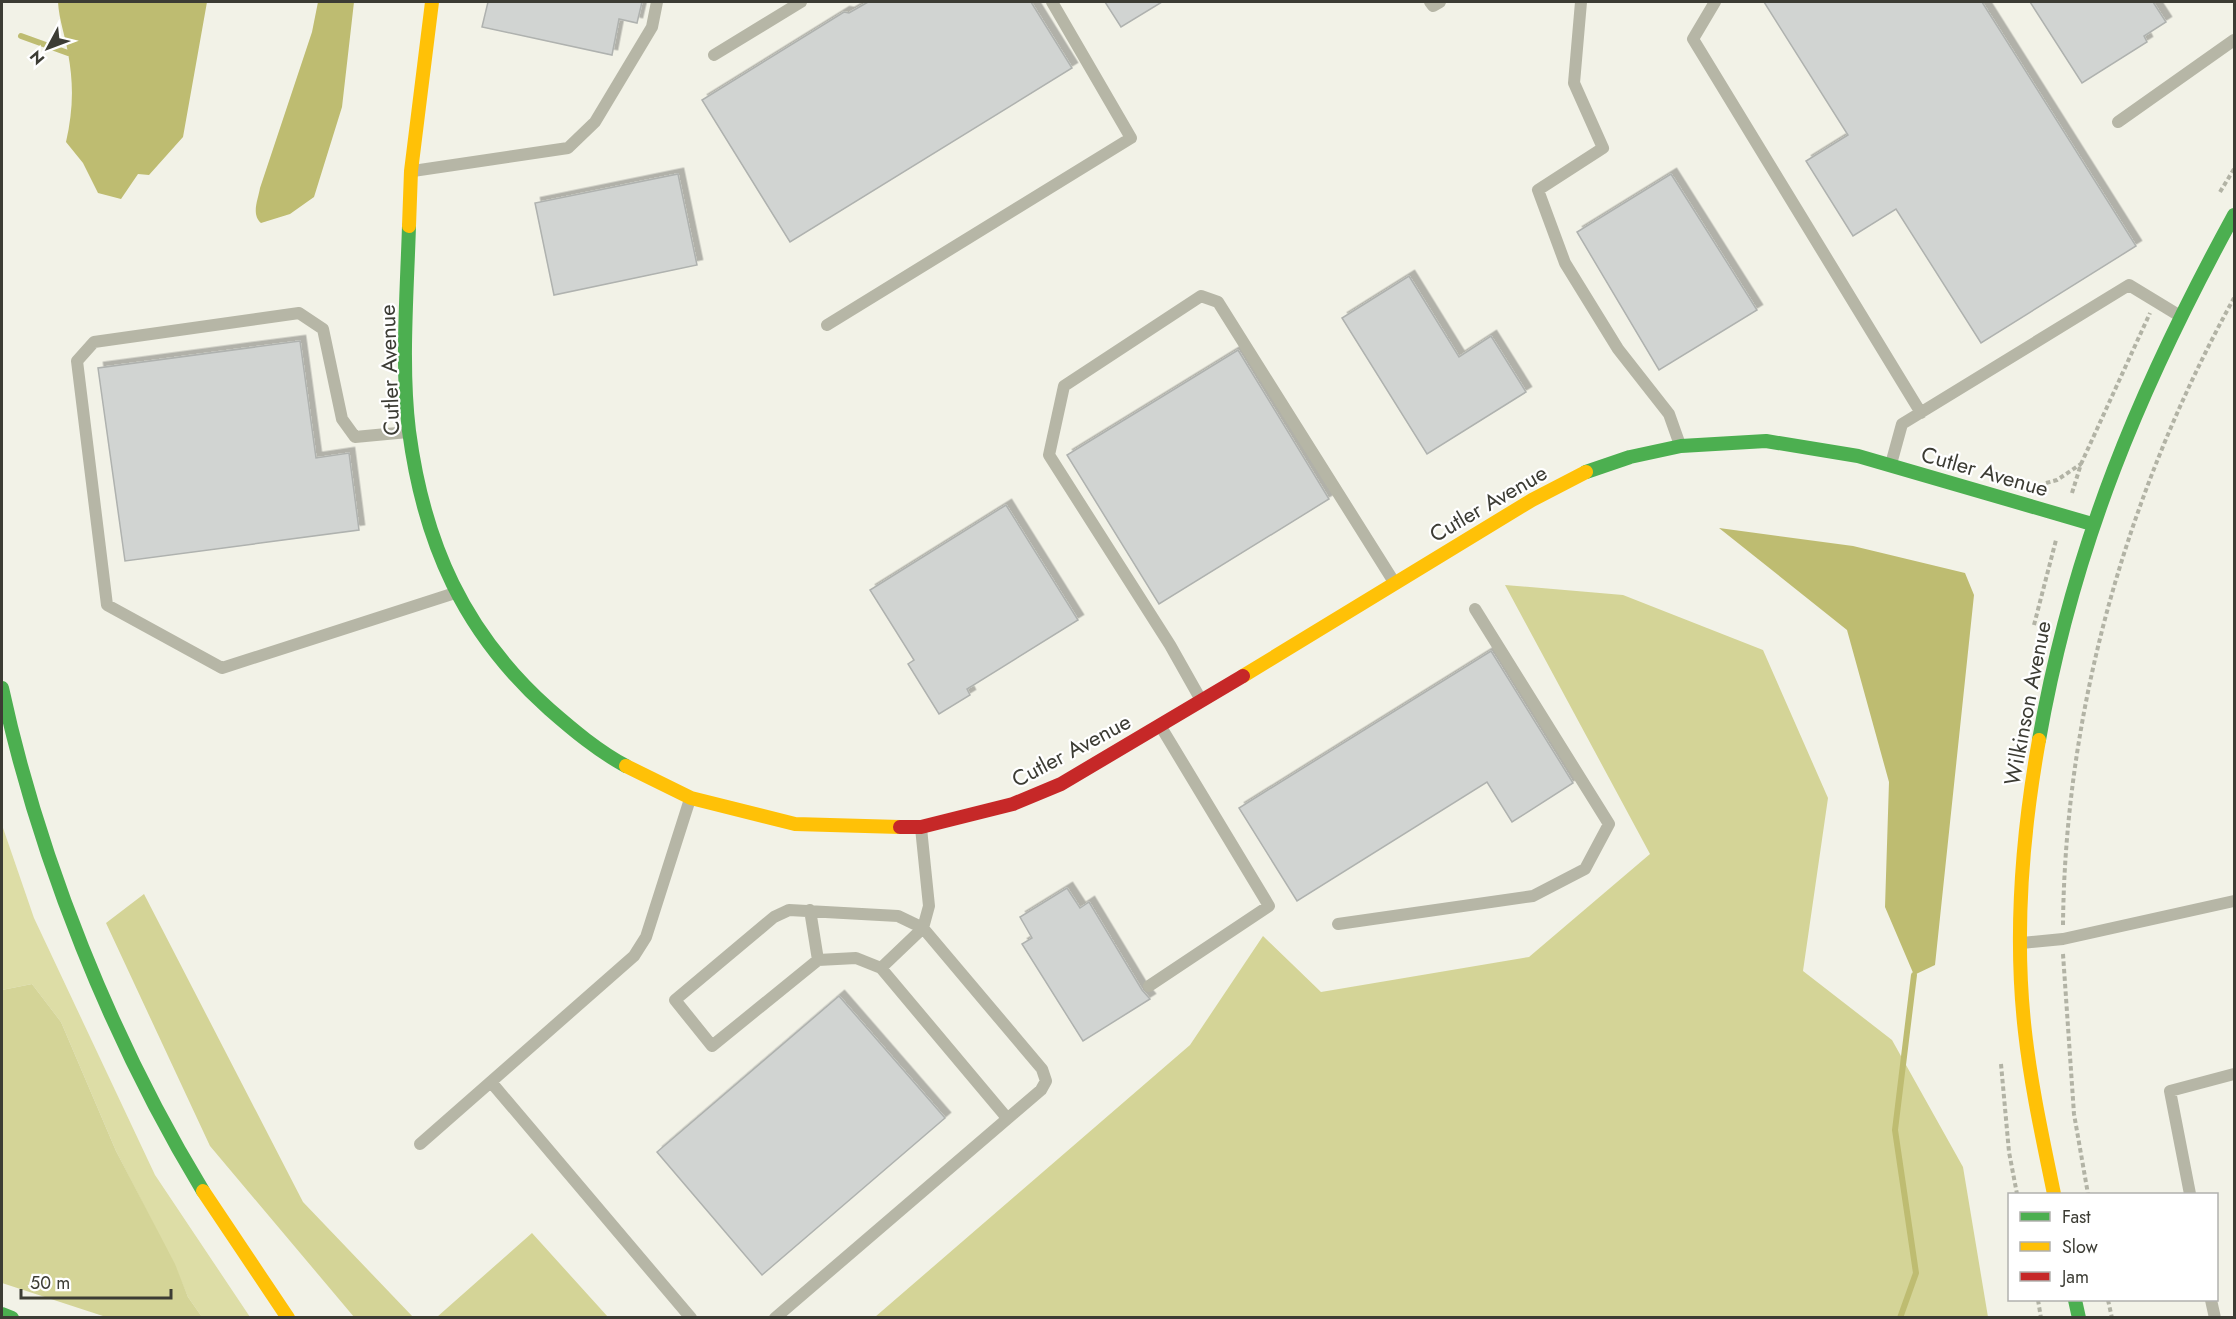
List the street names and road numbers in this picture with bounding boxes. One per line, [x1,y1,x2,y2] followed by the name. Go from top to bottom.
[371,304,407,436] street label: Cutler Avenue
[1918,438,2052,504] street label: Cutler Avenue
[1423,456,1553,550] street label: Cutler Avenue
[1995,618,2059,788] street label: Wilkinson Avenue
[1006,705,1136,795] street label: Cutler Avenue

